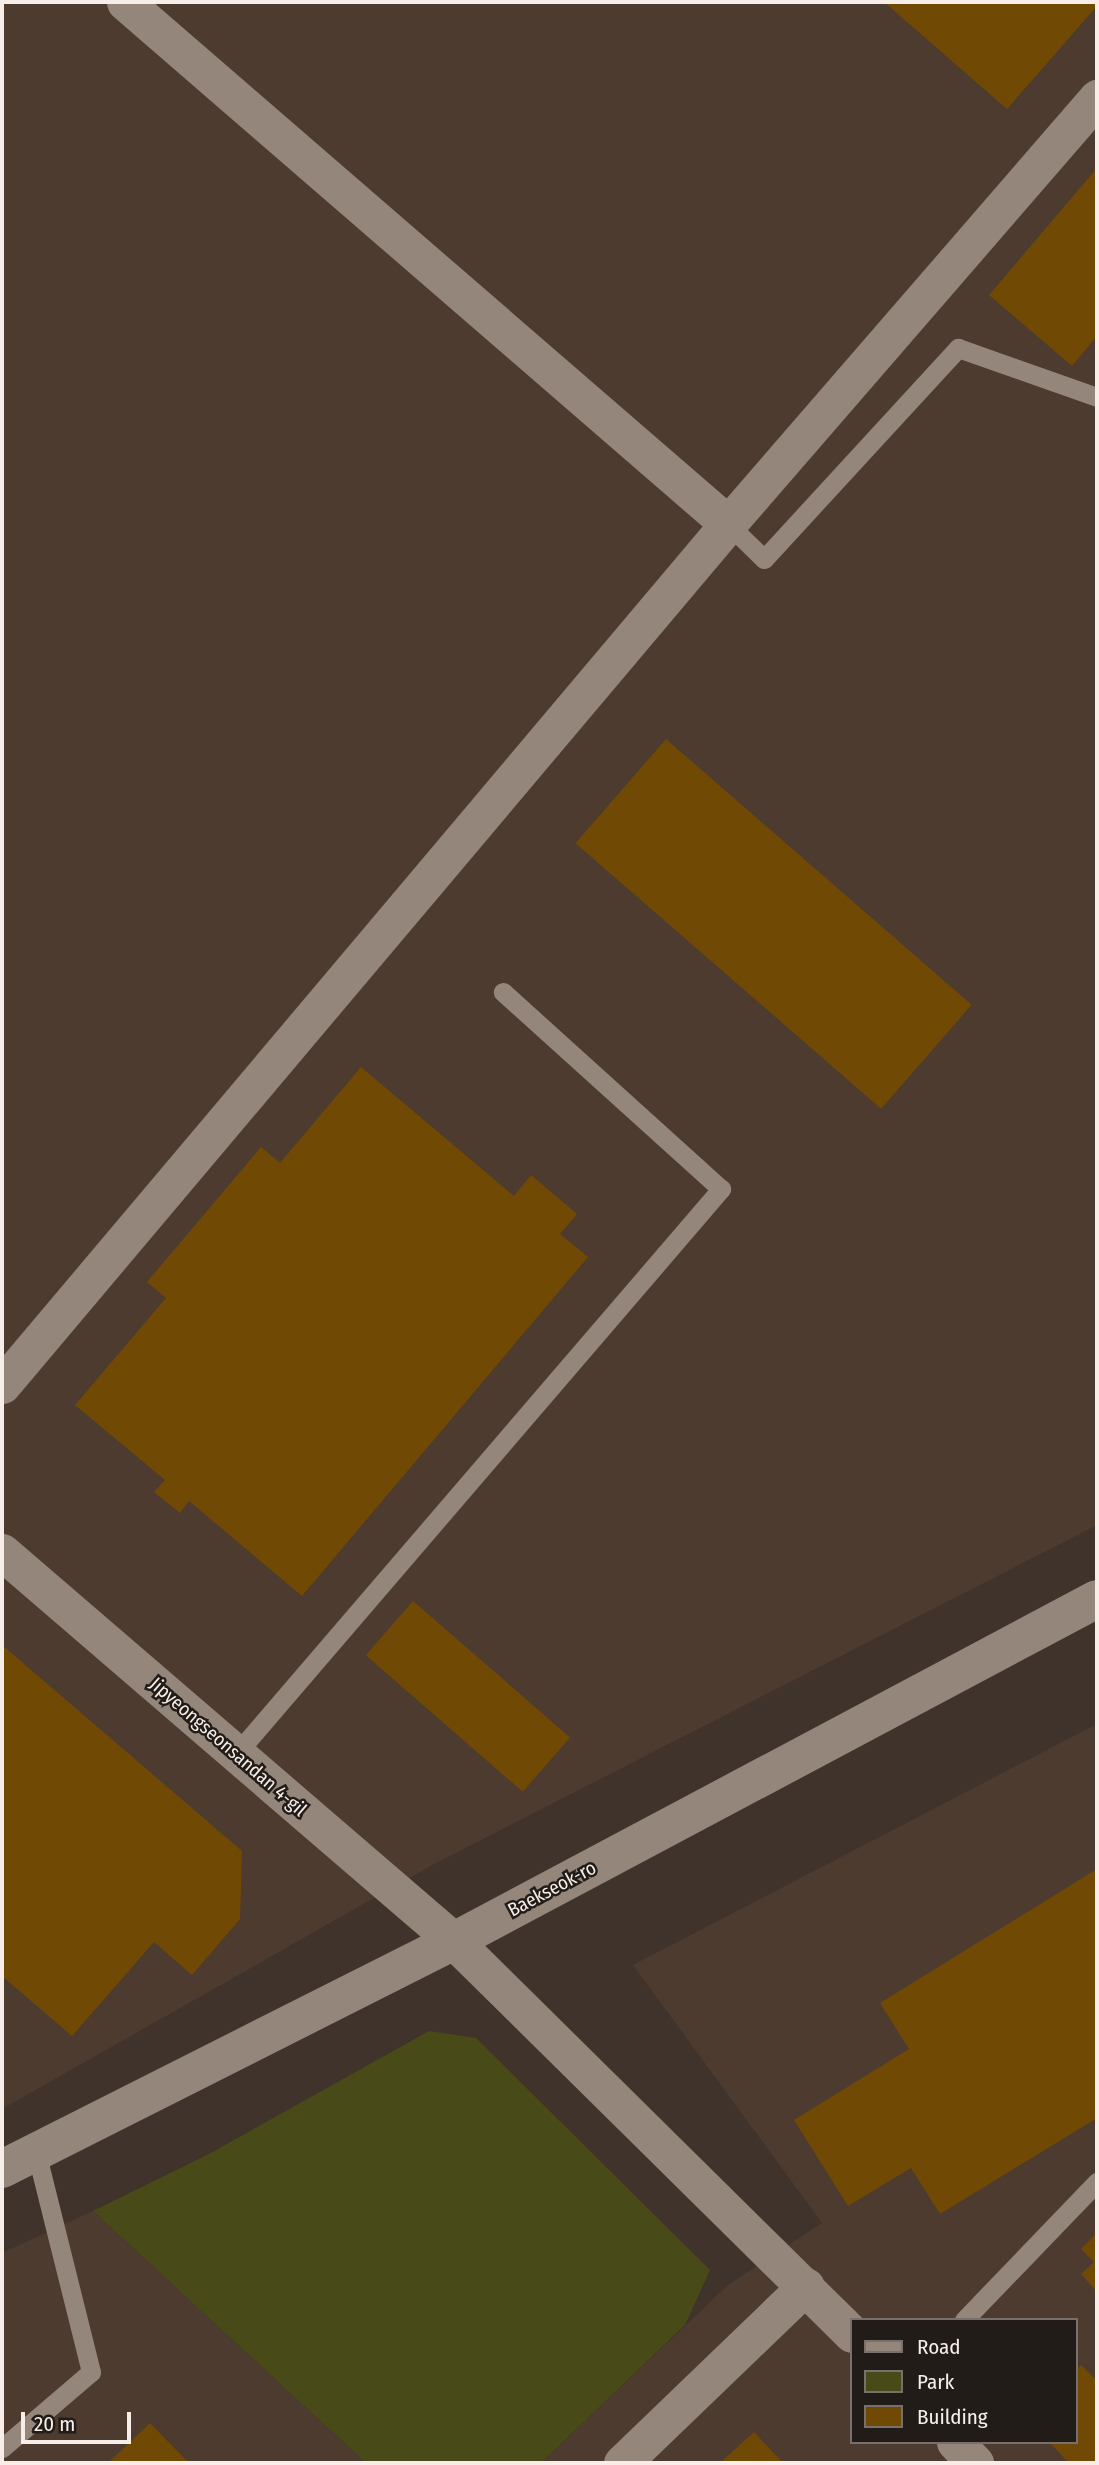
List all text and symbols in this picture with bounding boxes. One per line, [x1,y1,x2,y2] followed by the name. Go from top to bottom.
[145,1673,311,1821] street label: Jipyeongseonsandan 4-gil
[504,1856,600,1922] street label: Baekseok-ro
[850,2318,1078,2444] legend
[917,2334,961,2360] text: Road
[917,2369,954,2395] text: Park
[24,2398,135,2442] scale bar
[917,2404,988,2430] text: Building
[34,2411,75,2437] text: 20 m

